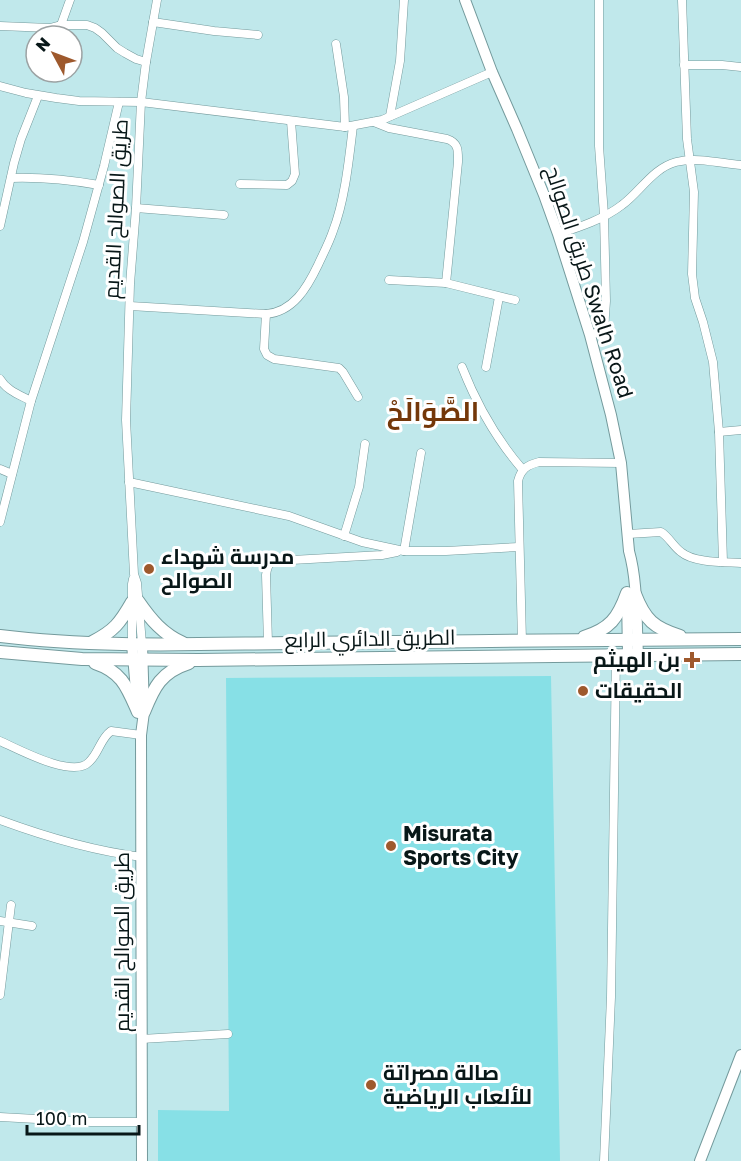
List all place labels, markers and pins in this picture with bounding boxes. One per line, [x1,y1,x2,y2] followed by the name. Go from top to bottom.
[161,543,294,595] place label: مدرسة شهداء الصوالح
[142,562,156,576] marker: مدرسة شهداء الصوالح
[593,646,680,674] place label: بن الهيثم
[685,653,699,667] marker: بن الهيثم
[595,677,683,703] place label: الحقيقات
[576,684,590,698] marker: الحقيقات
[403,820,519,870] place label: Misurata Sports City
[384,839,398,853] marker: Misurata Sports City
[383,1059,532,1109] place label: صالة مصراتة للألعاب الرياضية
[364,1078,378,1092] marker: صالة مصراتة للألعاب الرياضية

